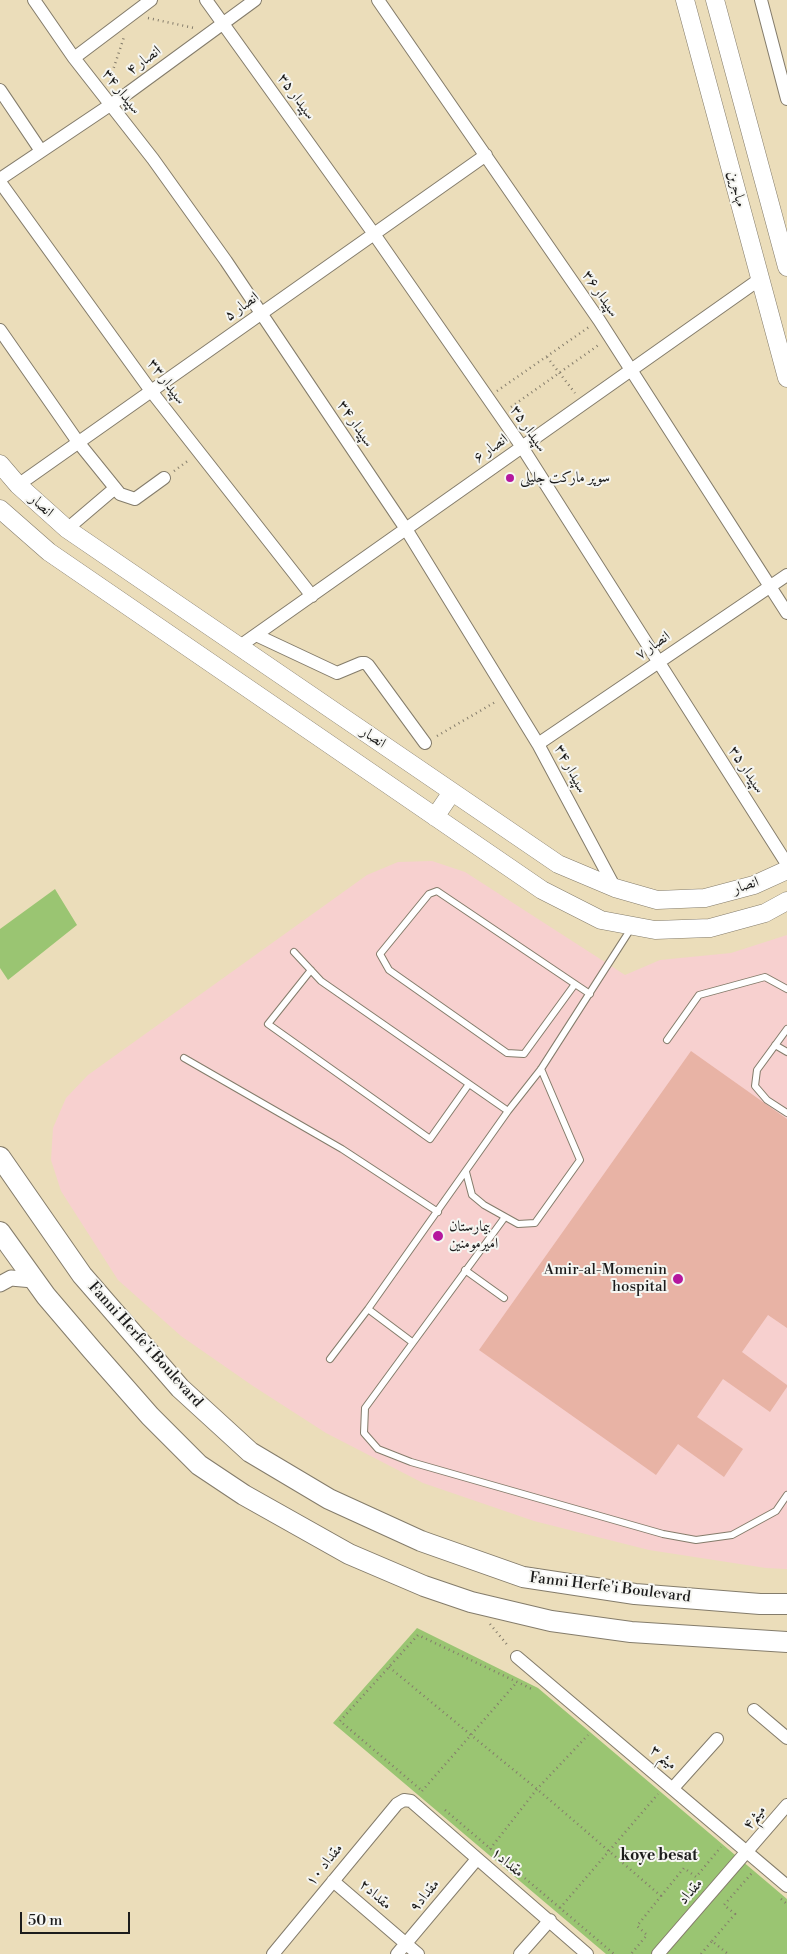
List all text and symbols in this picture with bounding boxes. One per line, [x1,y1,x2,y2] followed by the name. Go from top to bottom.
[123,42,165,80] street label: انصار ۴
[98,66,144,118] street label: سپیدار ۳۴
[273,70,319,124] street label: سپیدار ۳۵
[723,169,749,209] street label: مهاجرین
[578,267,622,321] street label: سپیدار ۳۶
[221,289,263,325] street label: انصار ۵
[143,356,189,408] street label: سپیدار ۳۳
[333,397,377,451] street label: سپیدار ۳۴
[506,402,550,456] street label: سپیدار ۳۵
[470,431,512,467] street label: انصار ۶
[520,469,610,487] place label: سوپر مارکت جلیلی
[504,472,516,484] marker: سوپر مارکت جلیلی
[25,490,57,522] street label: انصار
[632,628,674,664] street label: انصار ۷
[357,723,389,753] street label: انصار
[550,741,590,797] street label: سپیدار ۳۴
[724,743,768,797] street label: سپیدار ۳۵
[731,873,761,899] street label: انصار
[449,1218,498,1253] place label: بیمارستان امیرمومنین
[431,1229,445,1243] marker: بیمارستان امیرمومنین
[544,1261,667,1296] place label: Amir-al-Momenin hospital
[671,1272,685,1286] marker: Amir-al-Momenin hospital
[84,1279,206,1411] street label: Fanni Herfe'i Boulevard
[528,1569,692,1607] street label: Fanni Herfe'i Boulevard
[646,1742,680,1774] street label: میثم ۳
[740,1802,770,1834] street label: میثم۴
[303,1840,347,1890] street label: مقداد ۱۰
[487,1844,527,1882] street label: مقداد۱
[620,1846,698,1866] district label: koye besat
[675,1875,707,1909] street label: مقداد
[355,1876,395,1914] street label: مقداد۲
[406,1876,444,1916] street label: مقداد۹
[22,1902,132,1934] scale bar
[28,1911,62,1930] text: 50 m

